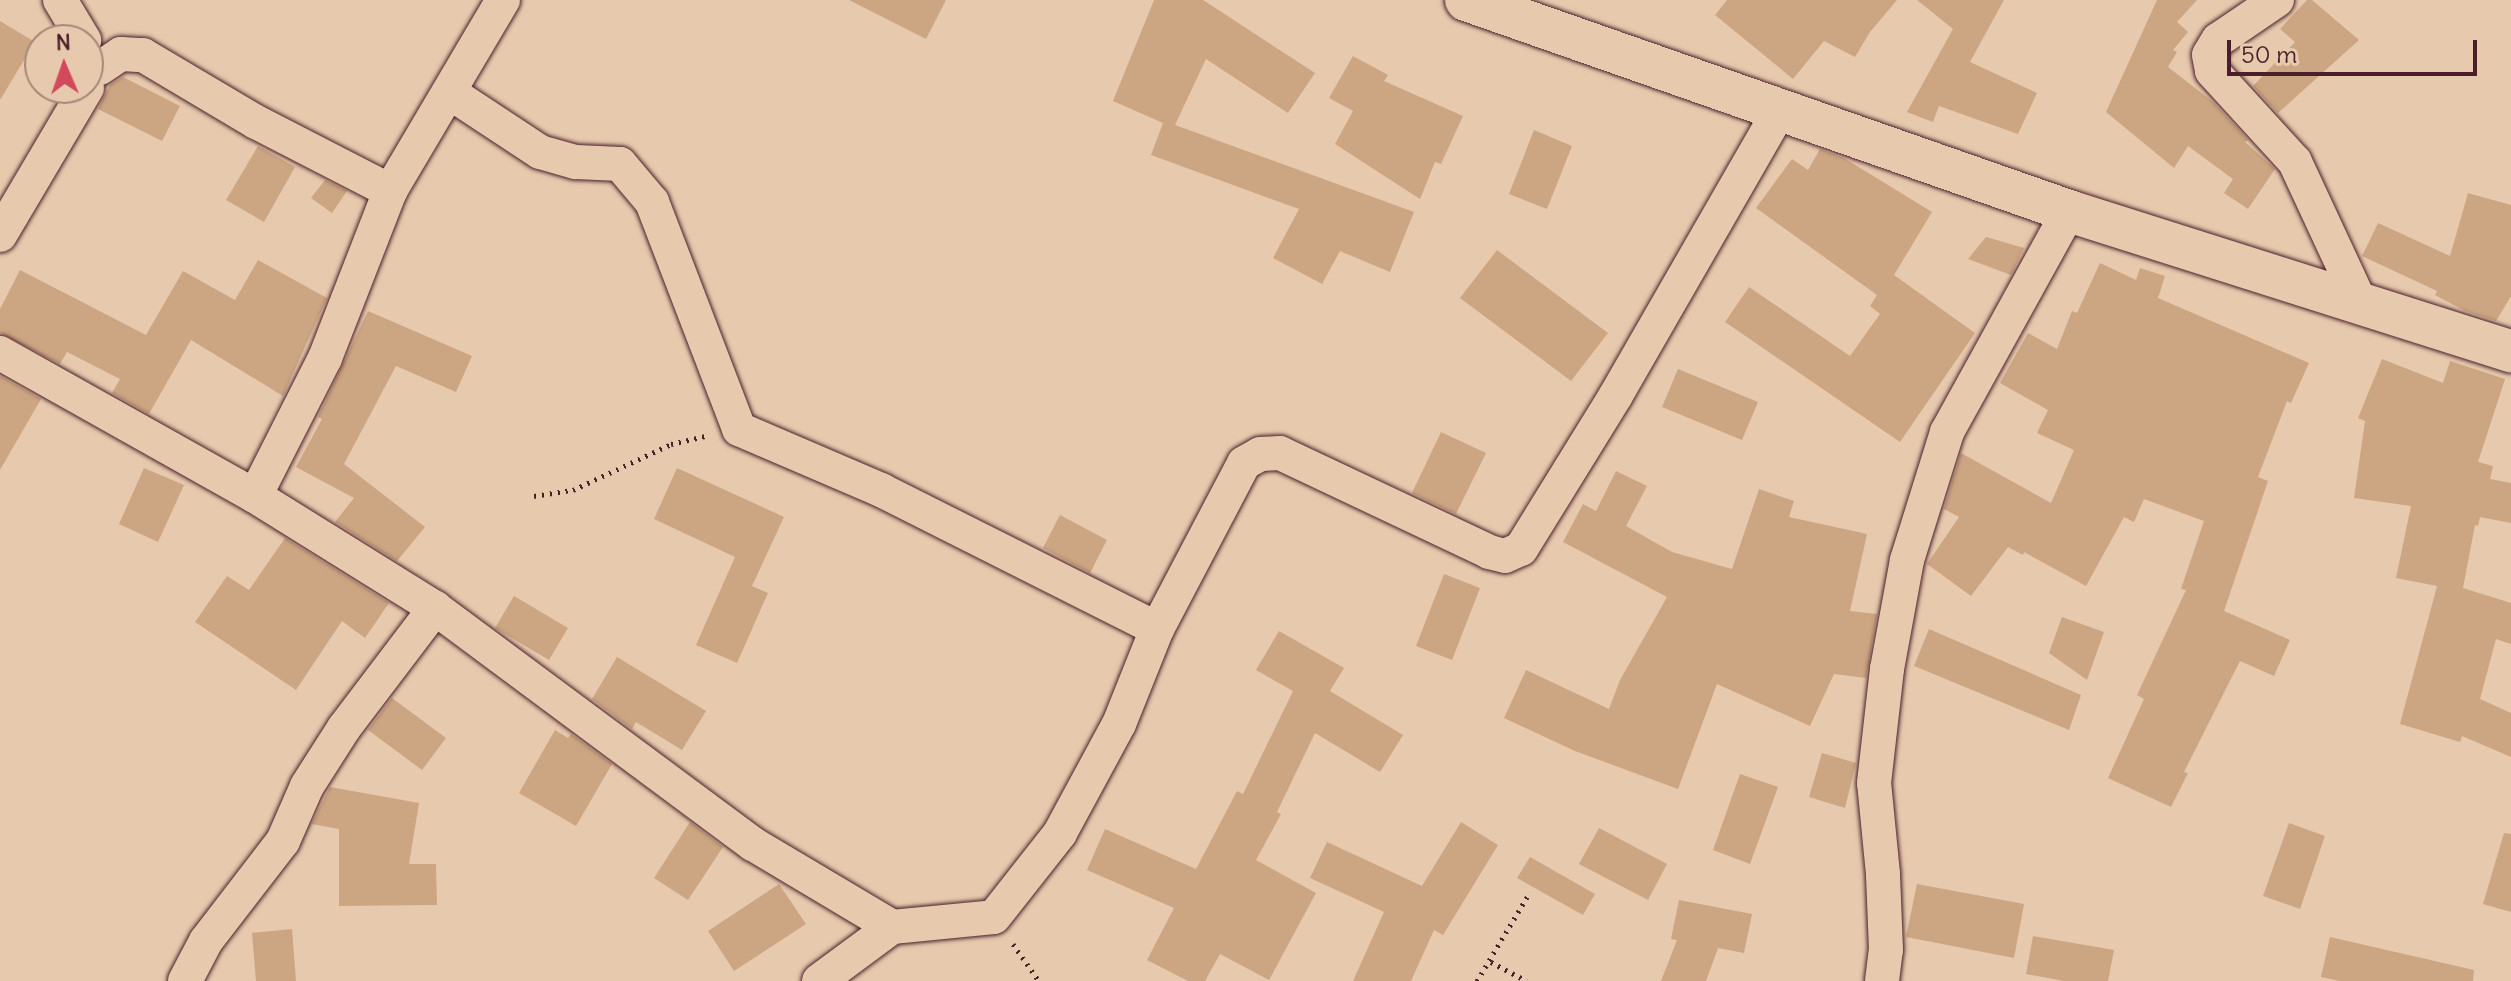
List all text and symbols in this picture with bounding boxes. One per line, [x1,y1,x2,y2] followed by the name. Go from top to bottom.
[24,24,104,104] north arrow
[2231,24,2481,74] scale bar
[55,28,71,56] text: N
[2241,39,2297,69] text: 50 m

